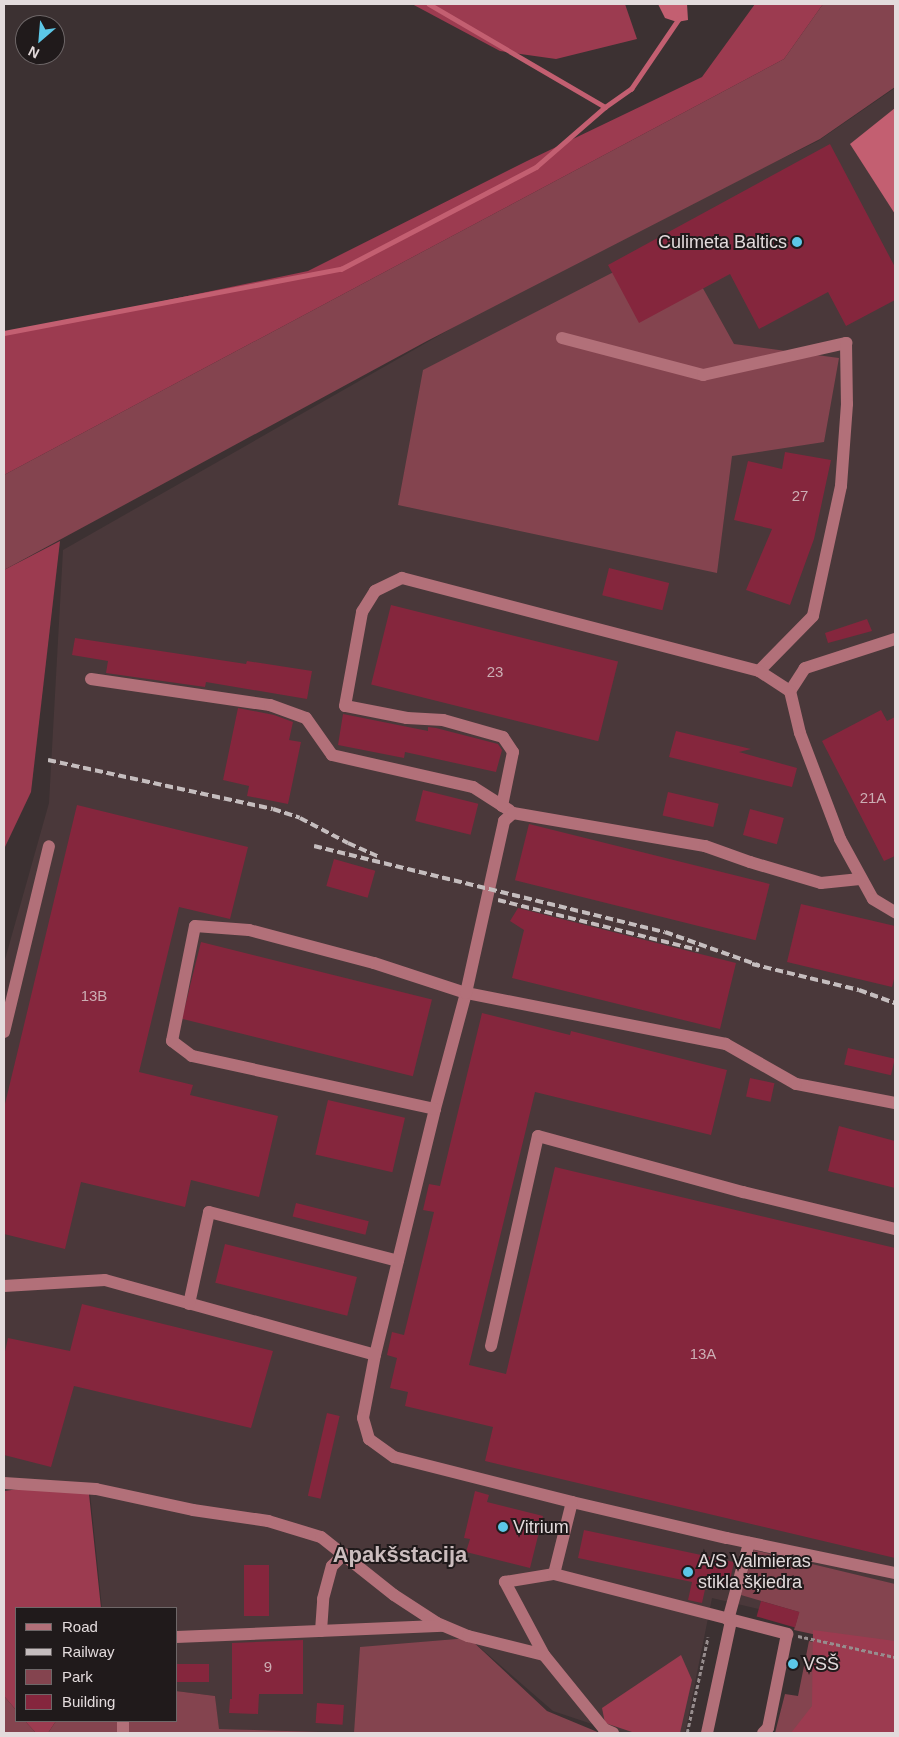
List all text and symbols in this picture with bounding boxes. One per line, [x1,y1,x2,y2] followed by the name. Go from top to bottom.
[15,15,65,65] north arrow
[26,43,42,62] text: N
[658,231,787,253] place label: Culimeta Baltics
[791,236,803,248] marker: Culimeta Baltics
[792,487,808,505] house number: 27
[487,663,503,681] house number: 23
[860,789,886,807] house number: 21A
[81,987,107,1005] house number: 13B
[690,1345,716,1363] house number: 13A
[513,1516,569,1538] place label: Vitrium
[497,1521,509,1533] marker: Vitrium
[333,1542,467,1568] district label: Apakšstacija
[698,1551,811,1594] place label: A/S Valmieras stikla šķiedra
[682,1566,694,1578] marker: A/S Valmieras stikla šķiedra
[15,1607,178,1722] legend
[62,1618,98,1635] text: Road
[62,1643,115,1660] text: Railway
[803,1653,839,1675] place label: VSŠ
[264,1658,272,1676] house number: 9
[787,1658,799,1670] marker: VSŠ
[62,1668,93,1685] text: Park
[62,1693,115,1710] text: Building

